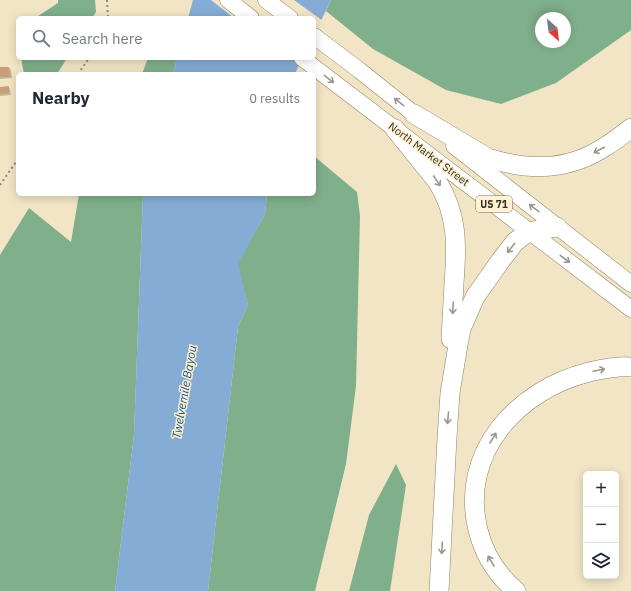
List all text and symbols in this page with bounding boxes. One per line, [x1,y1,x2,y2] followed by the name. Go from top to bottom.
[535,12,571,48] north arrow
[16,16,316,60] search box
[30,27,52,49] icon: search
[62,29,142,48] text: Search here
[323,74,334,83] one-way arrow
[32,87,90,109] text: Nearby
[249,90,300,107] text: 0 results
[393,97,404,106] one-way arrow
[386,119,472,189] street label: North Market Street
[593,147,605,155] one-way arrow
[433,176,441,187] one-way arrow
[476,196,512,212] road number: US 71
[528,204,539,213] one-way arrow
[506,242,515,253] one-way arrow
[559,254,570,263] one-way arrow
[449,301,457,314] one-way arrow
[168,344,200,440] water label: Twelvemile Bayou
[592,366,605,374] one-way arrow
[445,411,452,424] one-way arrow
[489,432,497,444] one-way arrow
[583,471,619,579] map controls
[583,471,619,507] button: +
[583,507,619,543] button: −
[438,541,445,554] one-way arrow
[583,543,619,579] button: layers
[486,555,494,567] one-way arrow

